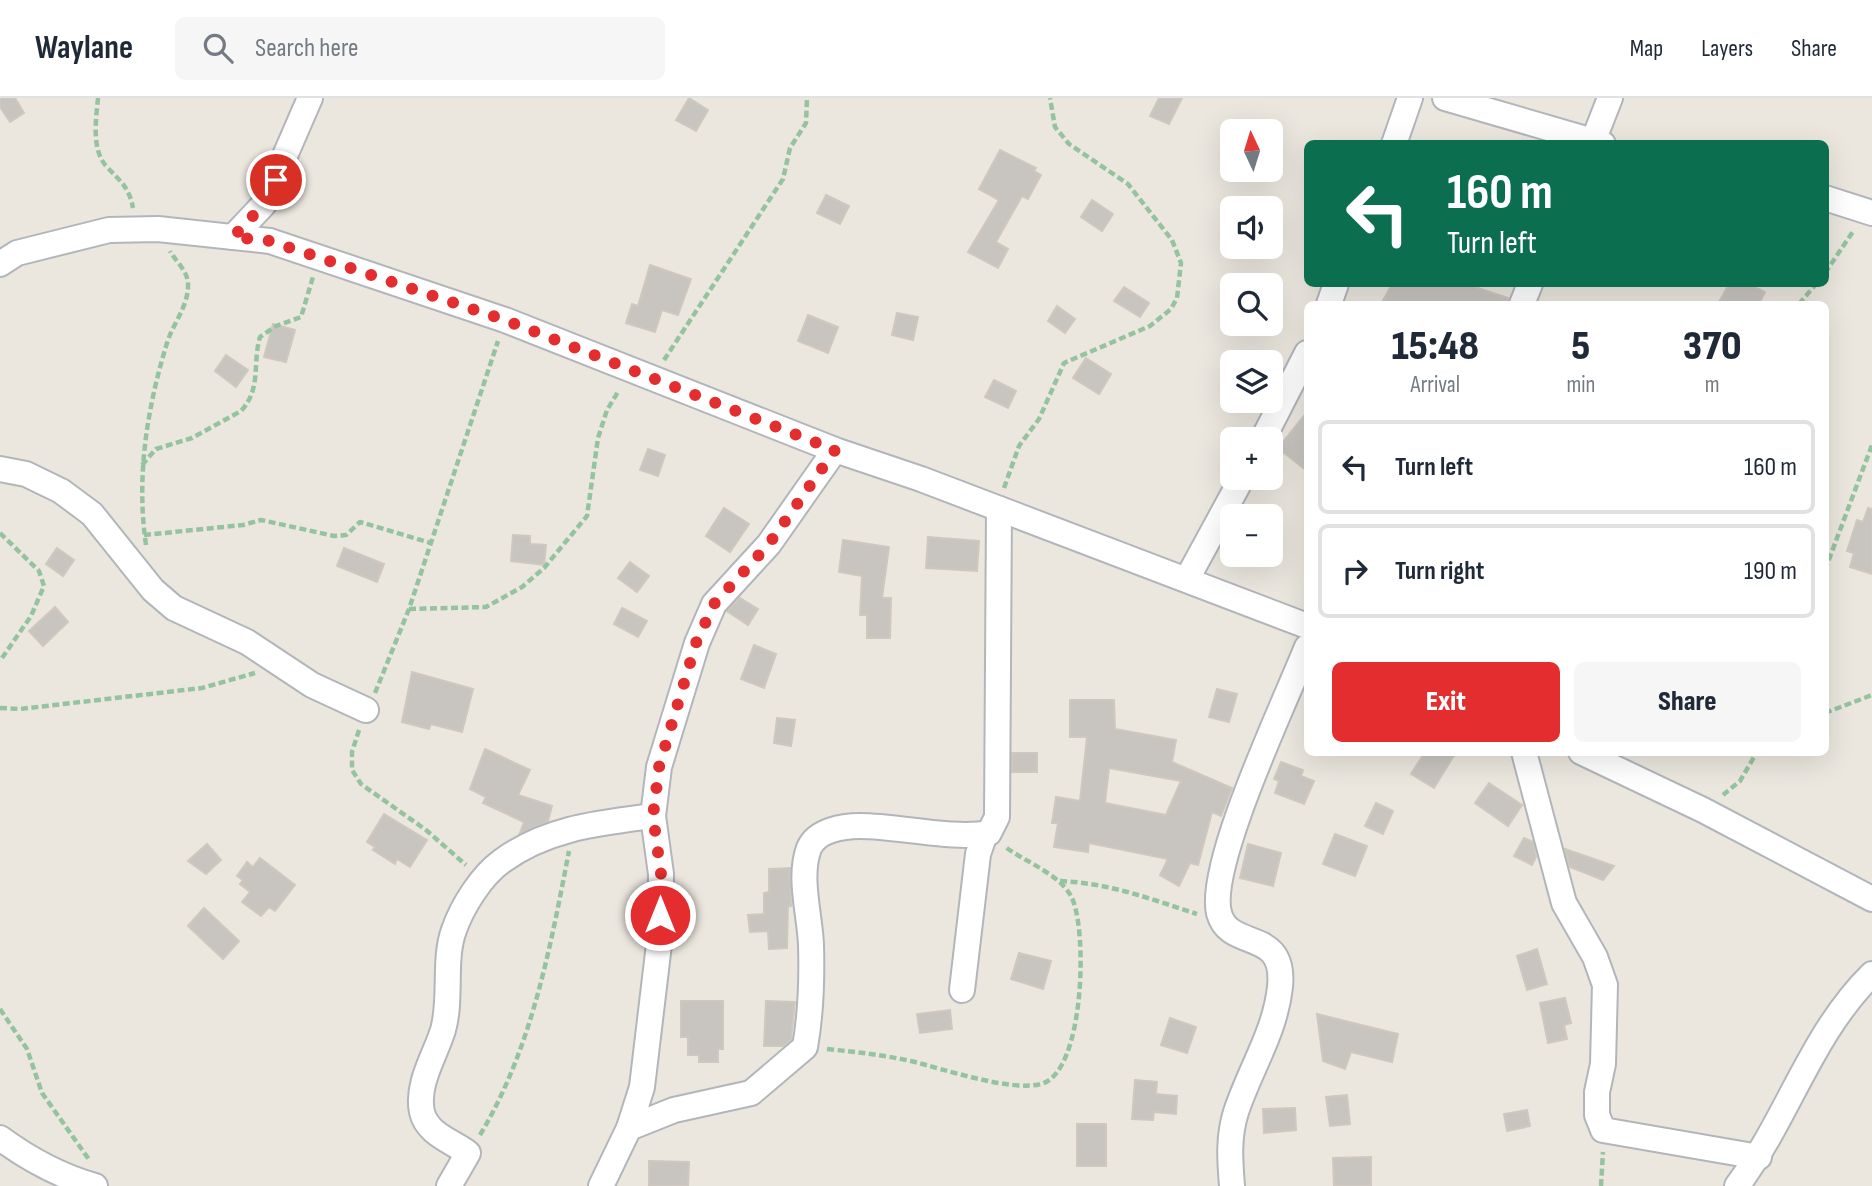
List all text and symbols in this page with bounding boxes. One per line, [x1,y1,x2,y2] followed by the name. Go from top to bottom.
[175,17,665,80] search box
[35,28,133,68] text: Waylane
[199,29,237,67] icon: search
[255,33,358,64] text: Search here
[1630,34,1663,63] text: Map
[1701,34,1753,63] text: Layers
[1791,34,1837,63] text: Share
[1220,119,1283,182] north arrow
[1220,119,1283,567] map controls
[246,150,306,210] pin
[257,161,295,199] icon: arrive
[1447,164,1553,223] text: 160 m
[1332,168,1423,259] icon: left
[1220,196,1283,259] button: sound
[1447,224,1537,263] text: Turn left
[1220,273,1283,336] button: search
[1391,321,1479,372] text: 15:48
[1571,321,1590,372] text: 5
[1683,321,1742,372] text: 370
[1220,350,1283,413] button: layers
[1410,371,1460,399] text: Arrival
[1566,371,1595,399] text: min
[1705,371,1720,399] text: m
[1220,427,1283,490] button: +
[1336,448,1374,486] icon: left
[1395,452,1473,483] text: Turn left
[1744,452,1797,483] text: 160 m
[1220,504,1283,567] button: −
[1336,552,1374,590] icon: right
[1395,556,1484,587] text: Turn right
[1744,556,1797,587] text: 190 m
[1332,662,1560,742] button: Exit
[1574,662,1801,742] button: Share
[623,878,697,952] position arrow

